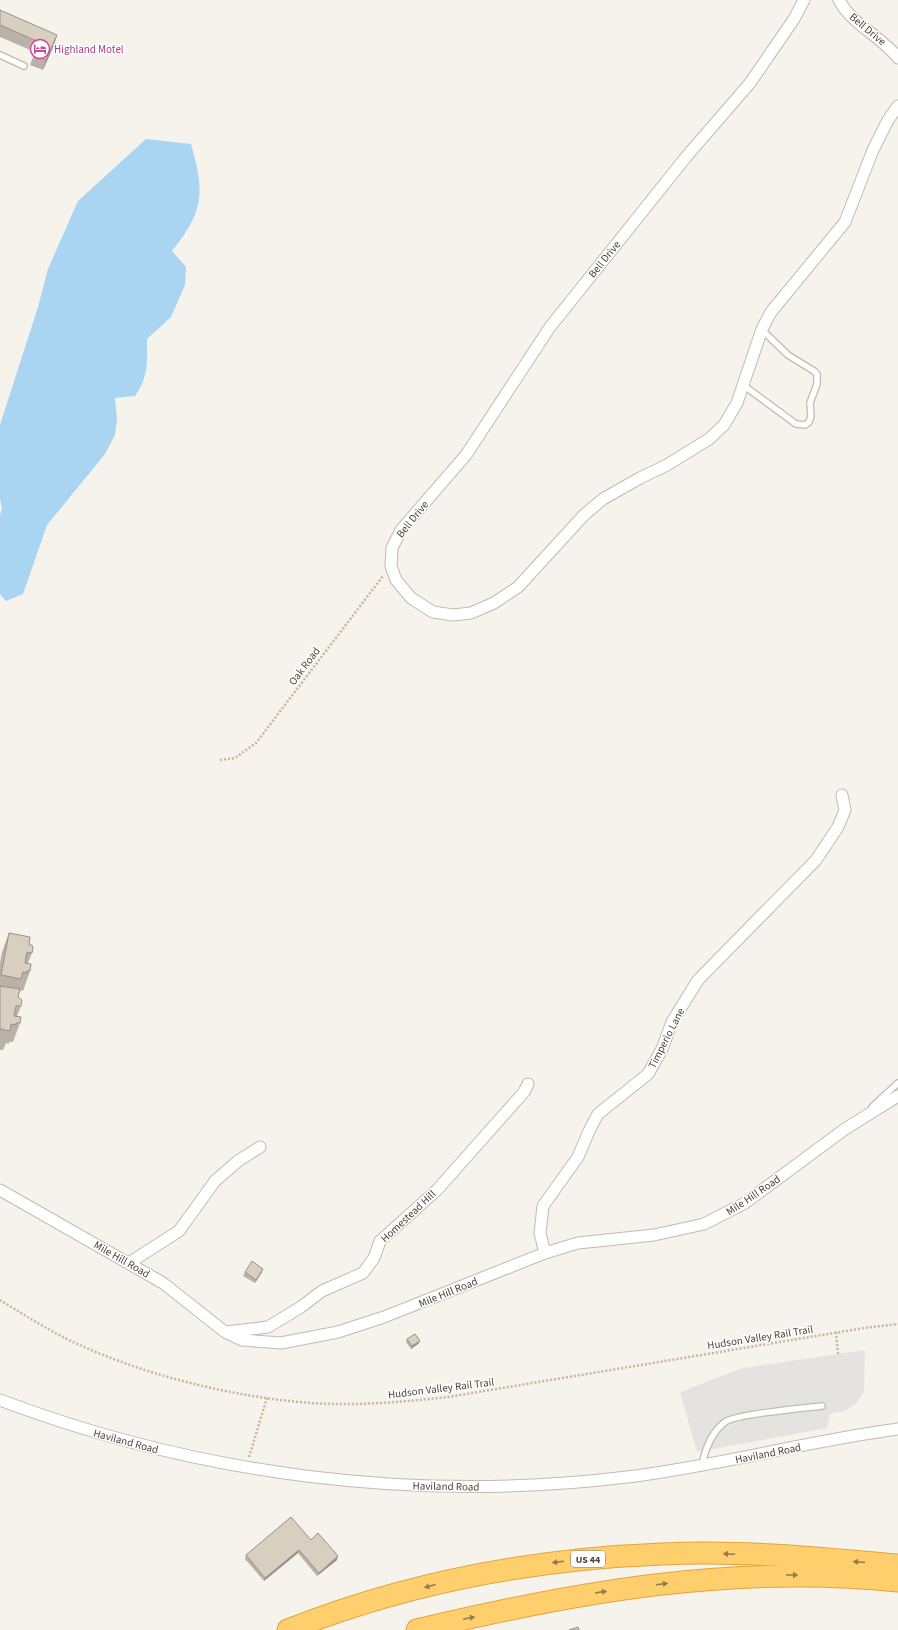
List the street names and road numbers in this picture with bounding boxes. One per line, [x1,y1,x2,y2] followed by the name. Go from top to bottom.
[846,10,890,49] street label: Bell Drive
[585,237,624,281] street label: Bell Drive
[393,497,432,541] street label: Bell Drive
[285,644,324,688] street label: Oak Road
[645,1005,688,1071] street label: Timperio Lane
[723,1172,783,1219] street label: Mile Hill Road
[378,1187,439,1246] street label: Homestead Hill
[91,1237,153,1282] street label: Mile Hill Road
[416,1274,480,1311] street label: Mile Hill Road
[706,1322,814,1353] street label: Hudson Valley Rail Trail
[387,1375,495,1402] street label: Hudson Valley Rail Trail
[92,1426,160,1457] street label: Haviland Road
[734,1440,802,1467] street label: Haviland Road
[412,1478,480,1495] street label: Haviland Road
[571,1551,605,1567] road number: US 44

